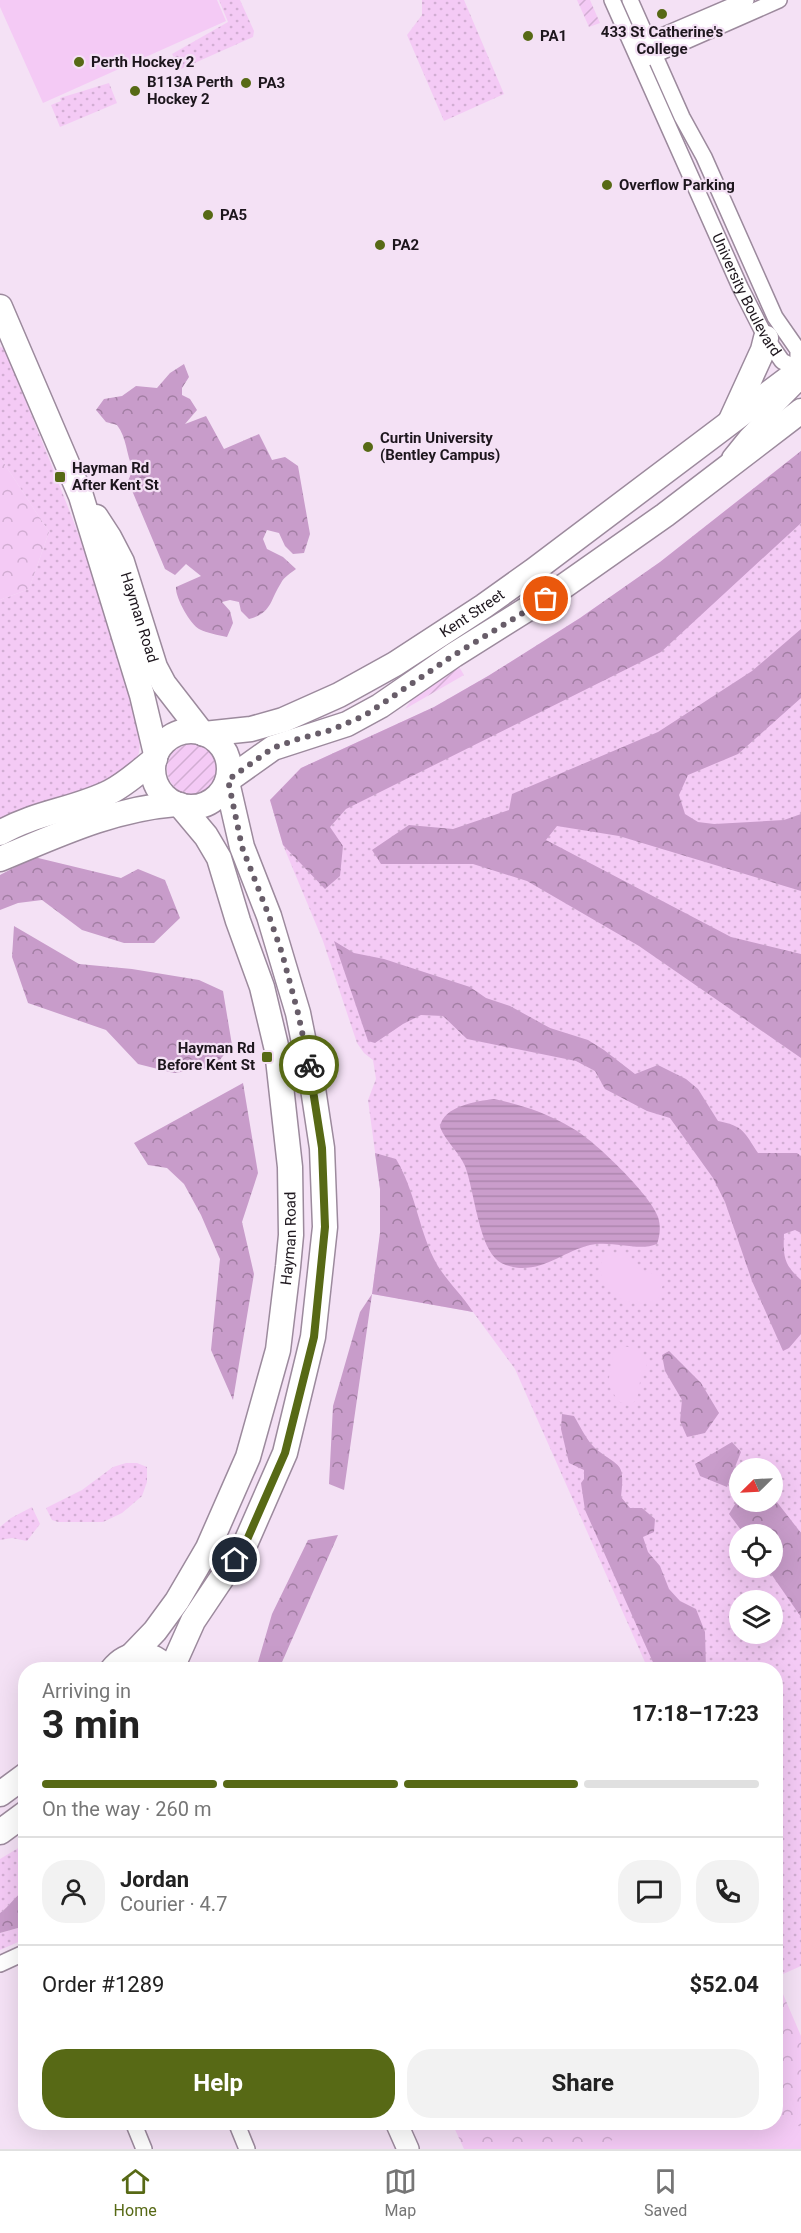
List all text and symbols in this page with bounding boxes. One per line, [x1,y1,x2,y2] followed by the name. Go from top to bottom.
[655,7,669,21] marker: 433 St Catherine's College
[601,23,723,58] place label: 433 St Catherine's College
[540,27,567,45] place label: PA1
[521,29,535,43] marker: PA1
[91,53,195,71] place label: Perth Hockey 2
[72,55,86,69] marker: Perth Hockey 2
[147,73,233,108] place label: B113A Perth Hockey 2
[258,74,285,92] place label: PA3
[239,76,253,90] marker: PA3
[128,84,142,98] marker: B113A Perth Hockey 2
[619,176,735,194] place label: Overflow Parking
[600,178,614,192] marker: Overflow Parking
[220,206,247,224] place label: PA5
[201,208,215,222] marker: PA5
[708,230,785,360] street label: University Boulevard
[392,236,420,254] place label: PA2
[373,238,387,252] marker: PA2
[380,429,500,464] place label: Curtin University (Bentley Campus)
[361,440,375,454] marker: Curtin University (Bentley Campus)
[72,459,159,494] place label: Hayman Rd After Kent St
[53,470,67,484] marker: Hayman Rd After Kent St
[117,570,162,665] street label: Hayman Road
[520,573,571,624] pin
[529,582,562,615] icon: bag
[436,585,508,641] street label: Kent Street
[279,1035,339,1095] courier
[157,1039,255,1074] place label: Hayman Rd Before Kent St
[293,1049,326,1082] icon: bike
[260,1050,274,1064] marker: Hayman Rd Before Kent St
[277,1192,300,1286] street label: Hayman Road
[729,1458,783,1512] north arrow
[729,1458,783,1644] map controls
[729,1524,783,1578] button: locate
[209,1534,260,1585] pin
[218,1543,251,1576] icon: home
[729,1590,783,1644] button: layers
[42,1679,131,1703] text: Arriving in
[632,1701,759,1726] text: 17:18–17:23
[42,1702,140,1748] text: 3 min
[42,1797,211,1821] text: On the way · 260 m
[42,1860,105,1923] button: person
[618,1860,681,1923] button: chat
[696,1860,759,1923] button: phone
[120,1867,189,1892] text: Jordan
[120,1892,227,1916] text: Courier · 4.7
[42,1972,164,1997] text: Order #1289
[690,1972,759,1997] text: $52.04
[42,2049,395,2118] button: Help
[407,2049,759,2118] button: Share
[114,2165,157,2220] tab: Home
[384,2165,417,2220] tab: Map
[644,2165,687,2220] tab: Saved

